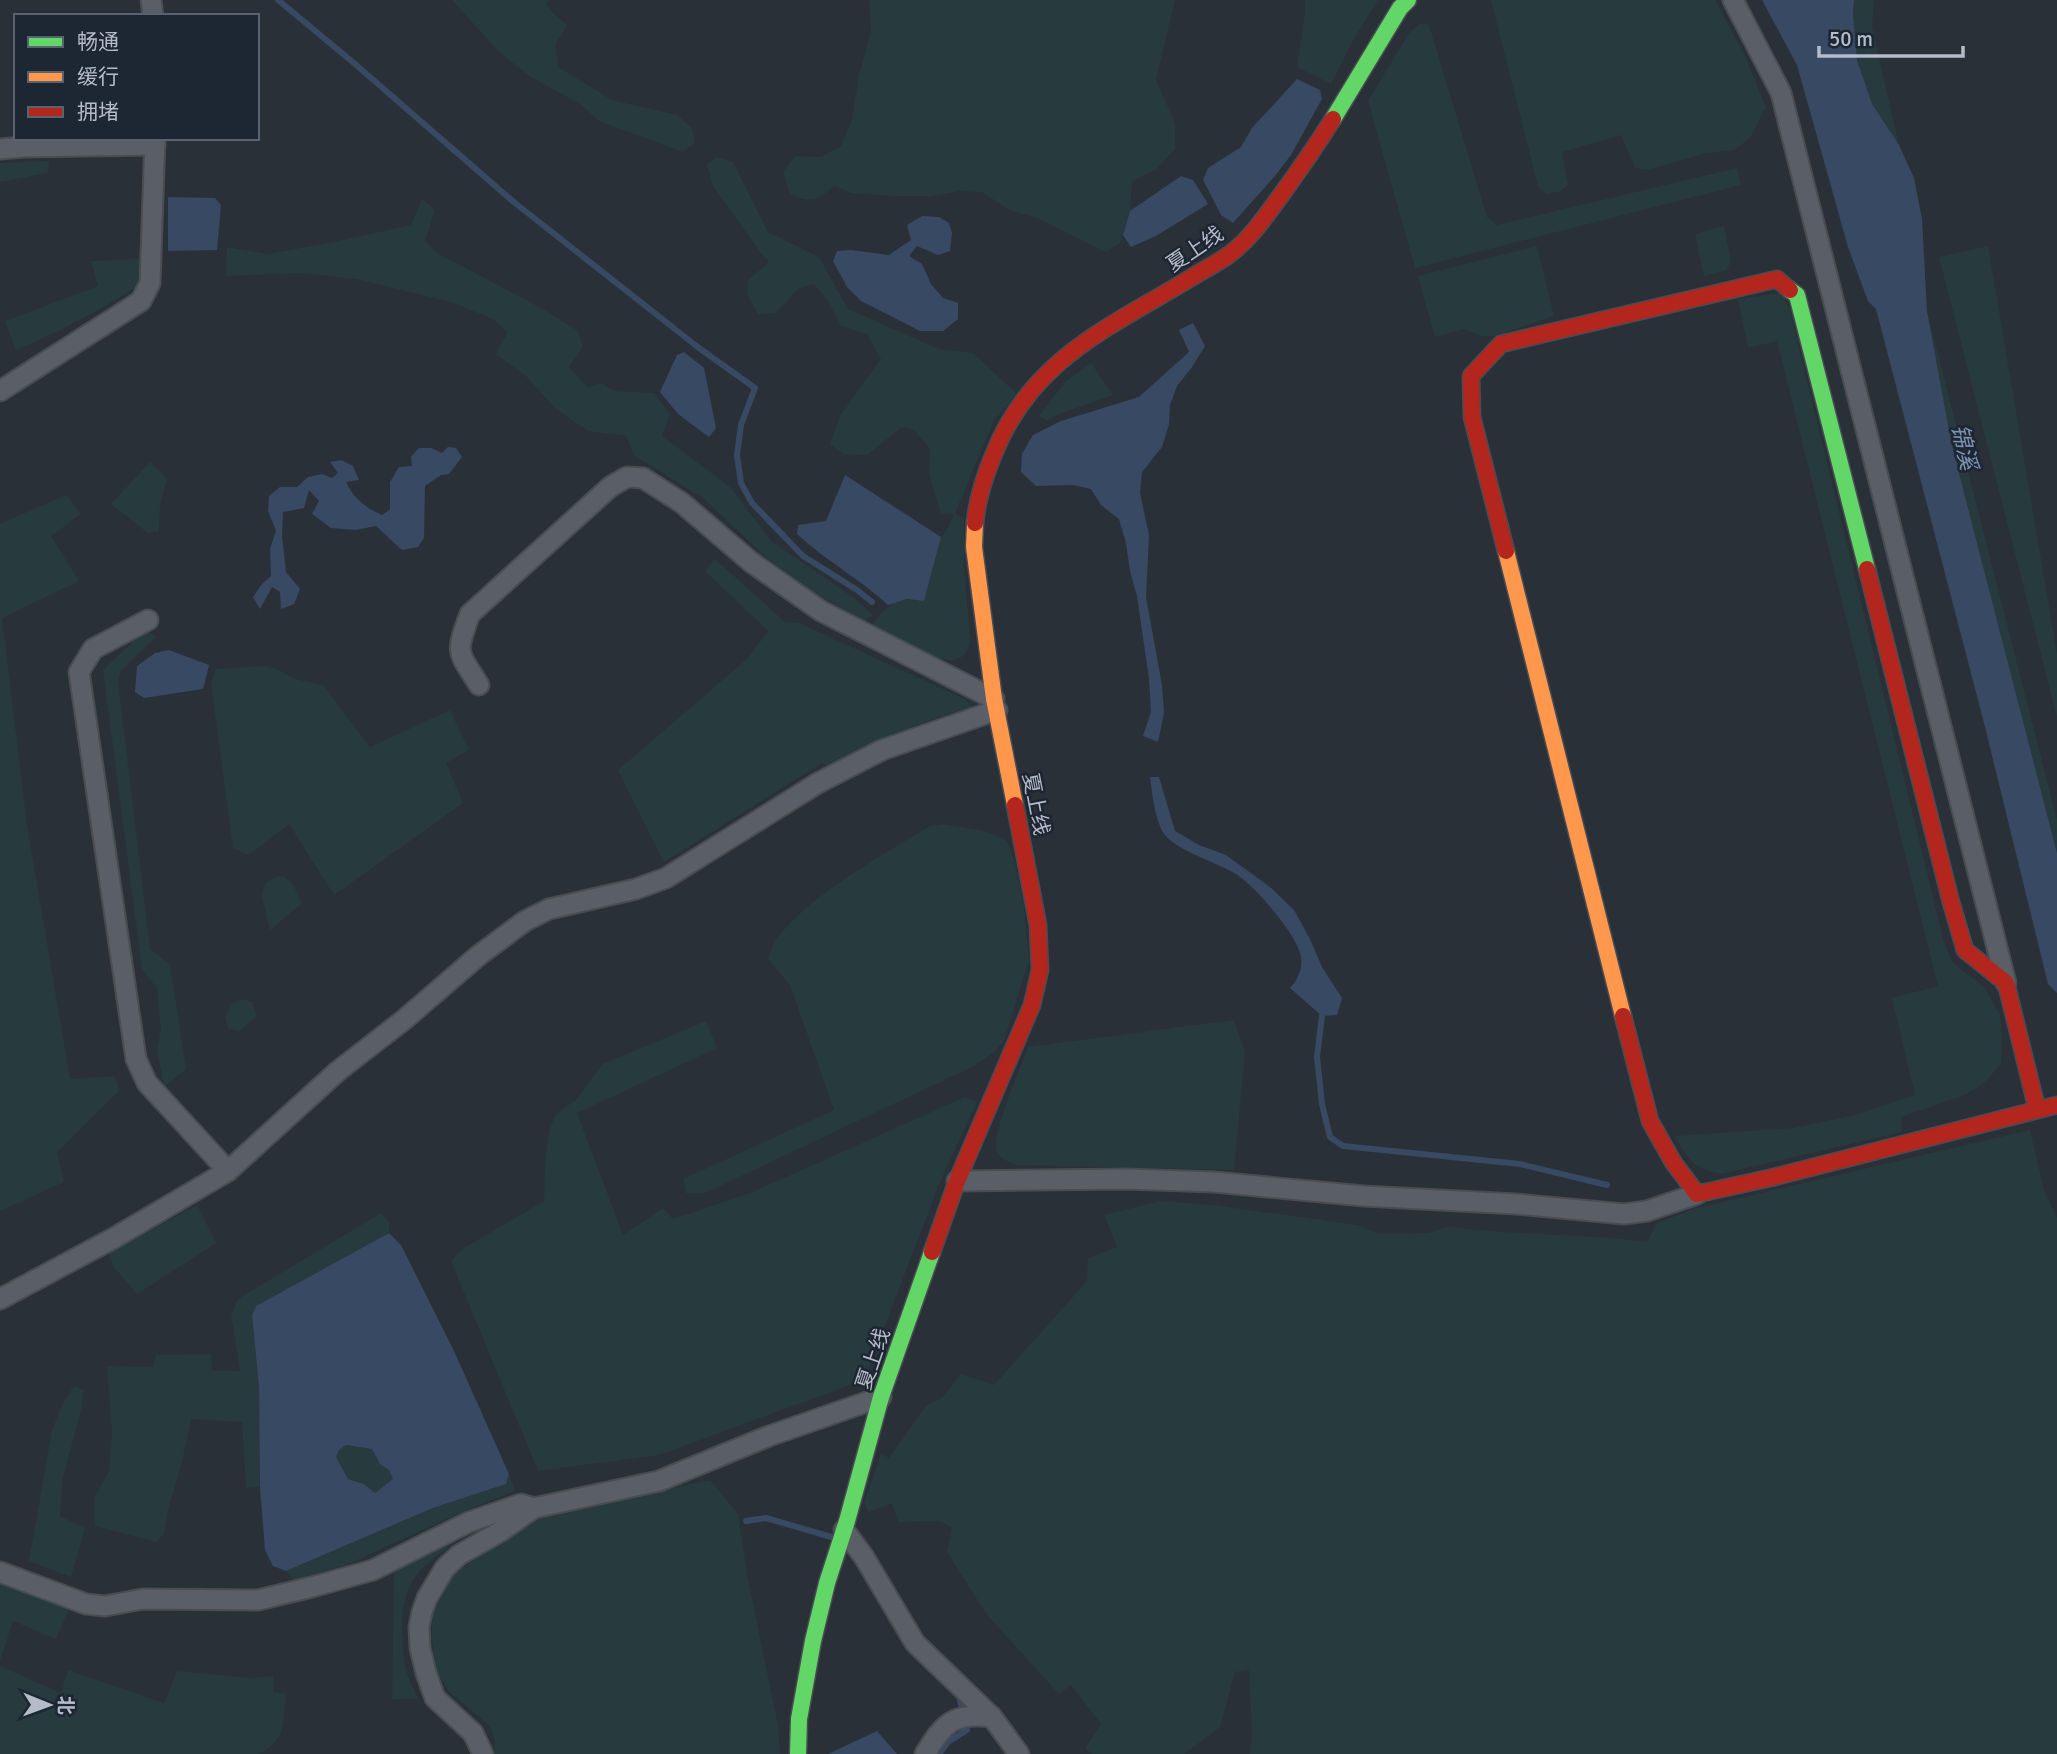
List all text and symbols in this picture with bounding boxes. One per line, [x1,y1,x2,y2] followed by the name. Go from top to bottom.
[14,14,259,140] legend
[1819,14,1962,58] scale bar
[1829,26,1873,52] text: 50 m
[77,29,119,55] text: 畅通
[77,64,119,90] text: 缓行
[77,99,119,125] text: 拥堵
[1162,221,1228,277] street label: 夏上线
[1945,421,1984,476] water label: 锦溪
[1017,771,1055,837] street label: 夏上线
[850,1325,896,1393] street label: 夏上线
[14,1670,84,1740] north arrow
[53,1696,77,1715] text: 北

